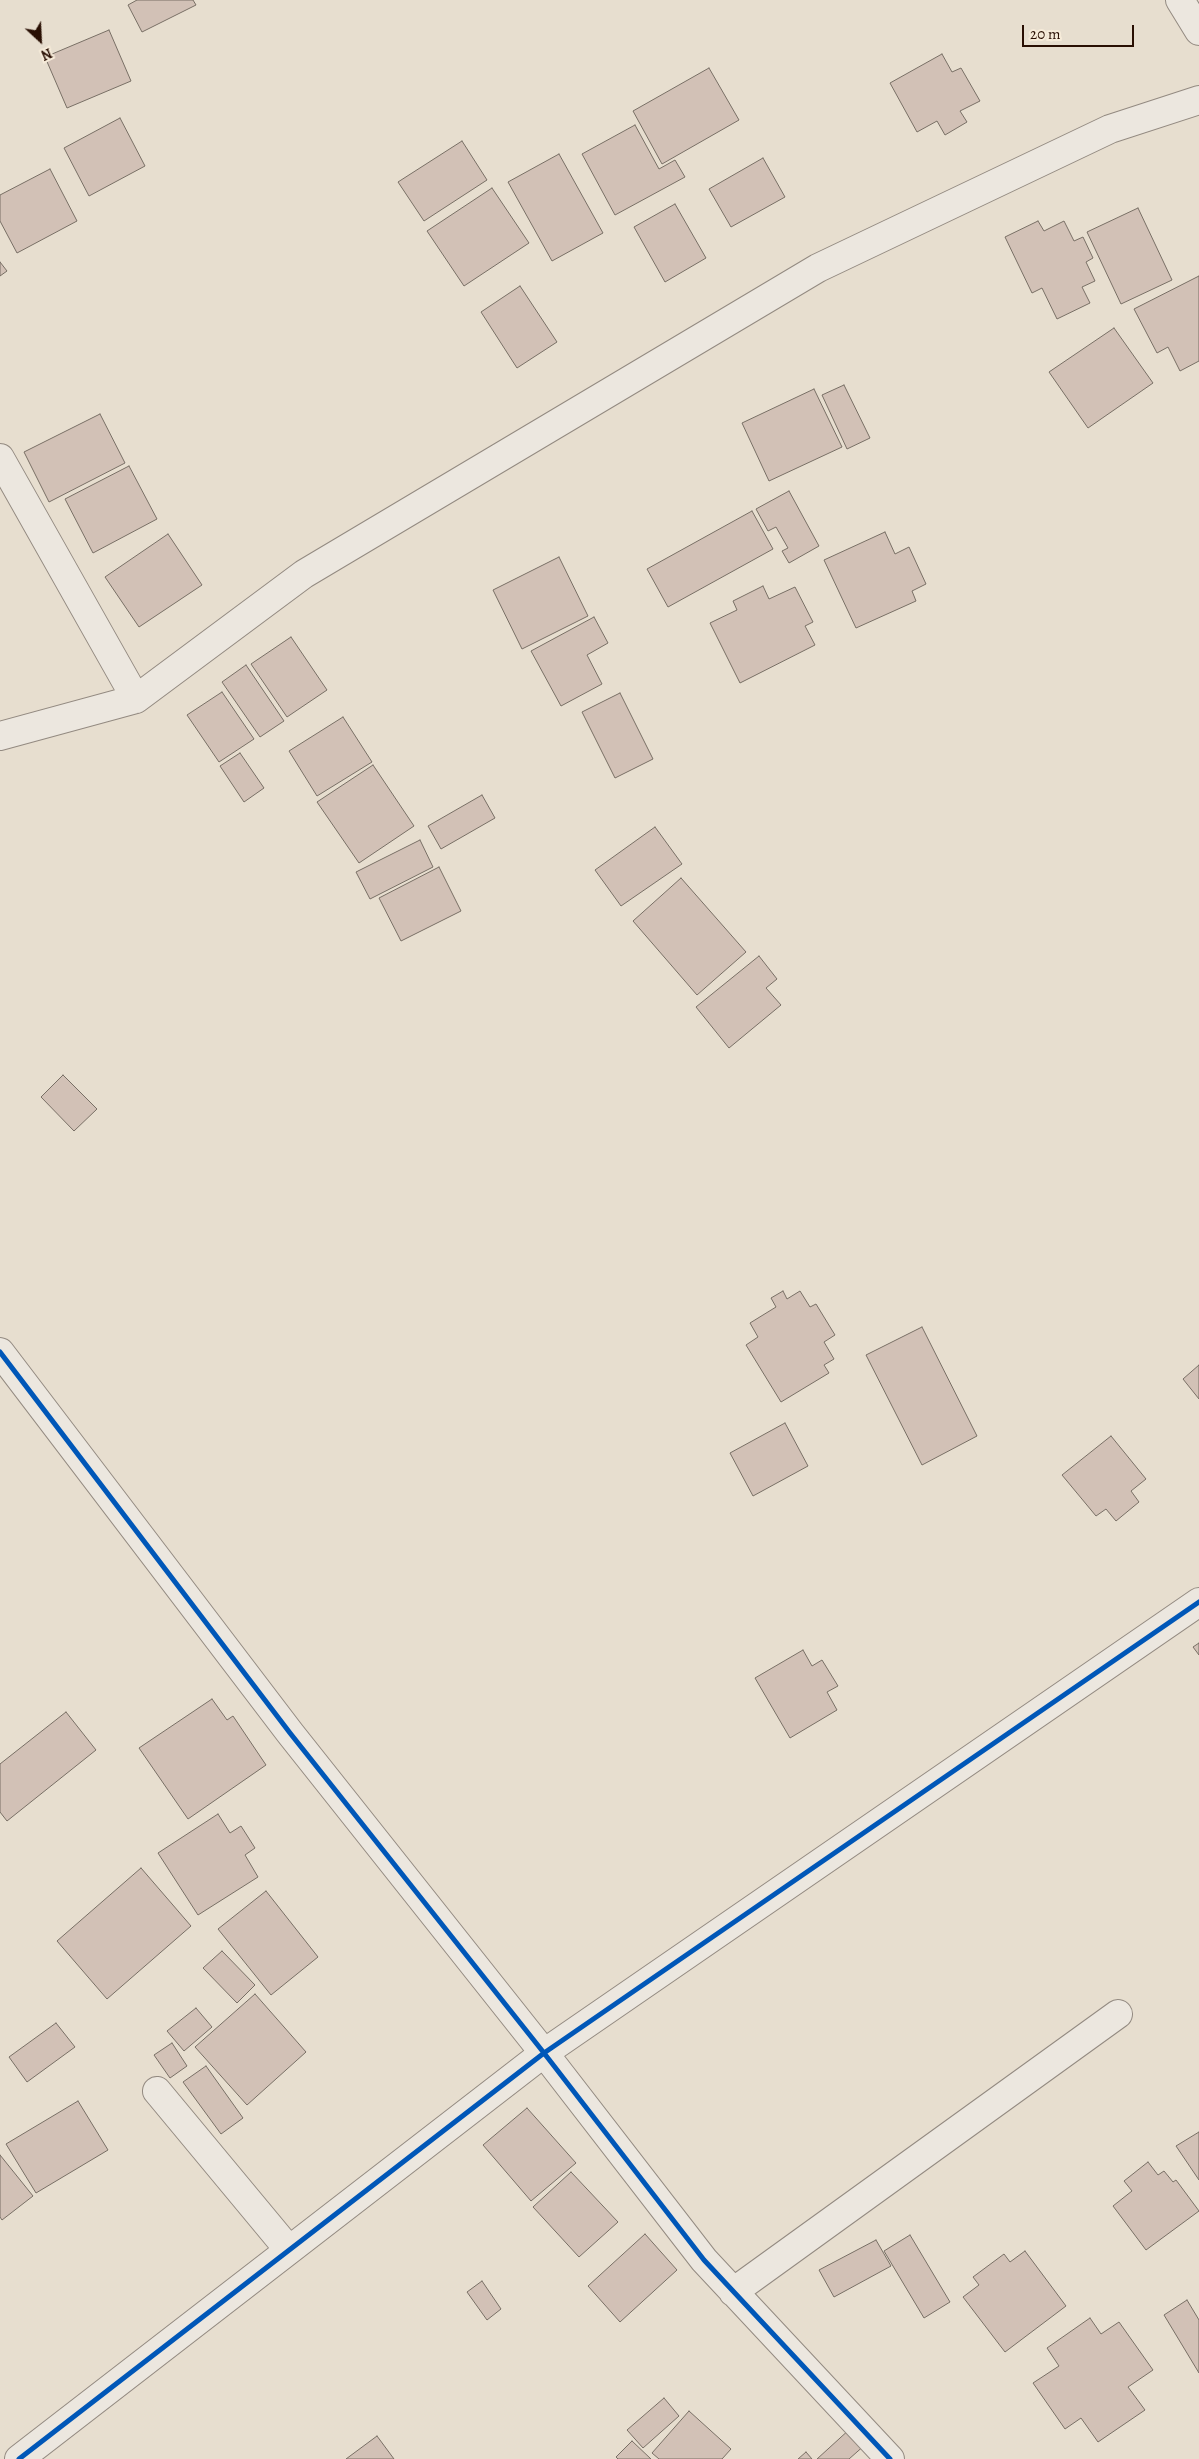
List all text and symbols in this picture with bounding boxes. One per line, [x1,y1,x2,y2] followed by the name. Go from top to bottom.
[15,15,65,65] north arrow
[1024,15,1136,47] scale bar
[1030,24,1061,44] text: 20 m
[38,43,55,65] text: N

